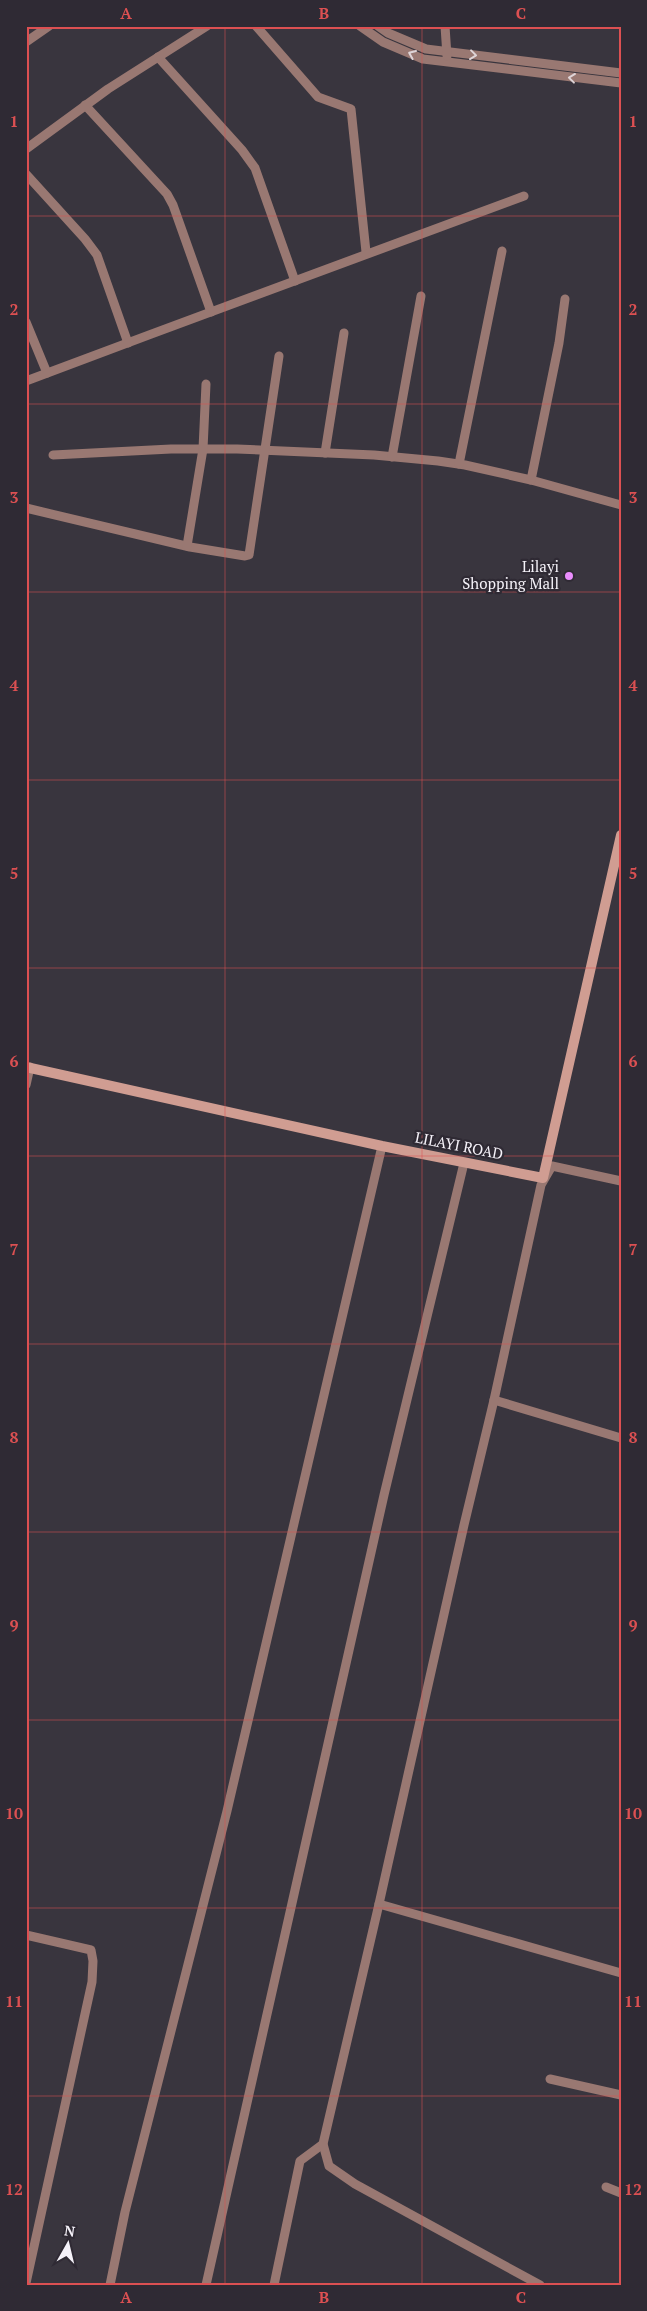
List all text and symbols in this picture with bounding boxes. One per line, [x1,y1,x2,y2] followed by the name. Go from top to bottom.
[120,2,132,24] text: A
[319,2,329,24] text: B
[516,2,526,24] text: C
[469,49,477,60] one-way arrow
[408,50,417,61] one-way arrow
[568,73,576,84] one-way arrow
[9,110,19,132] text: 1
[628,110,638,132] text: 1
[9,298,19,320] text: 2
[628,298,638,320] text: 2
[9,486,19,508] text: 3
[628,486,638,508] text: 3
[462,556,559,593] place label: Lilayi Shopping Mall
[563,570,575,582] marker: Lilayi Shopping Mall
[9,674,19,696] text: 4
[628,674,638,696] text: 4
[9,862,19,884] text: 5
[628,862,638,884] text: 5
[9,1050,19,1072] text: 6
[628,1050,638,1072] text: 6
[413,1127,505,1163] street label: LILAYI ROAD
[9,1238,19,1260] text: 7
[628,1238,638,1260] text: 7
[9,1426,19,1448] text: 8
[628,1426,638,1448] text: 8
[9,1614,19,1636] text: 9
[628,1614,638,1636] text: 9
[5,1802,23,1824] text: 10
[624,1802,642,1824] text: 10
[5,1990,23,2012] text: 11
[624,1990,642,2012] text: 11
[5,2178,23,2200] text: 12
[624,2178,642,2200] text: 12
[42,2218,92,2268] north arrow
[63,2220,77,2241] text: N
[120,2286,132,2308] text: A
[319,2286,329,2308] text: B
[516,2286,526,2308] text: C

